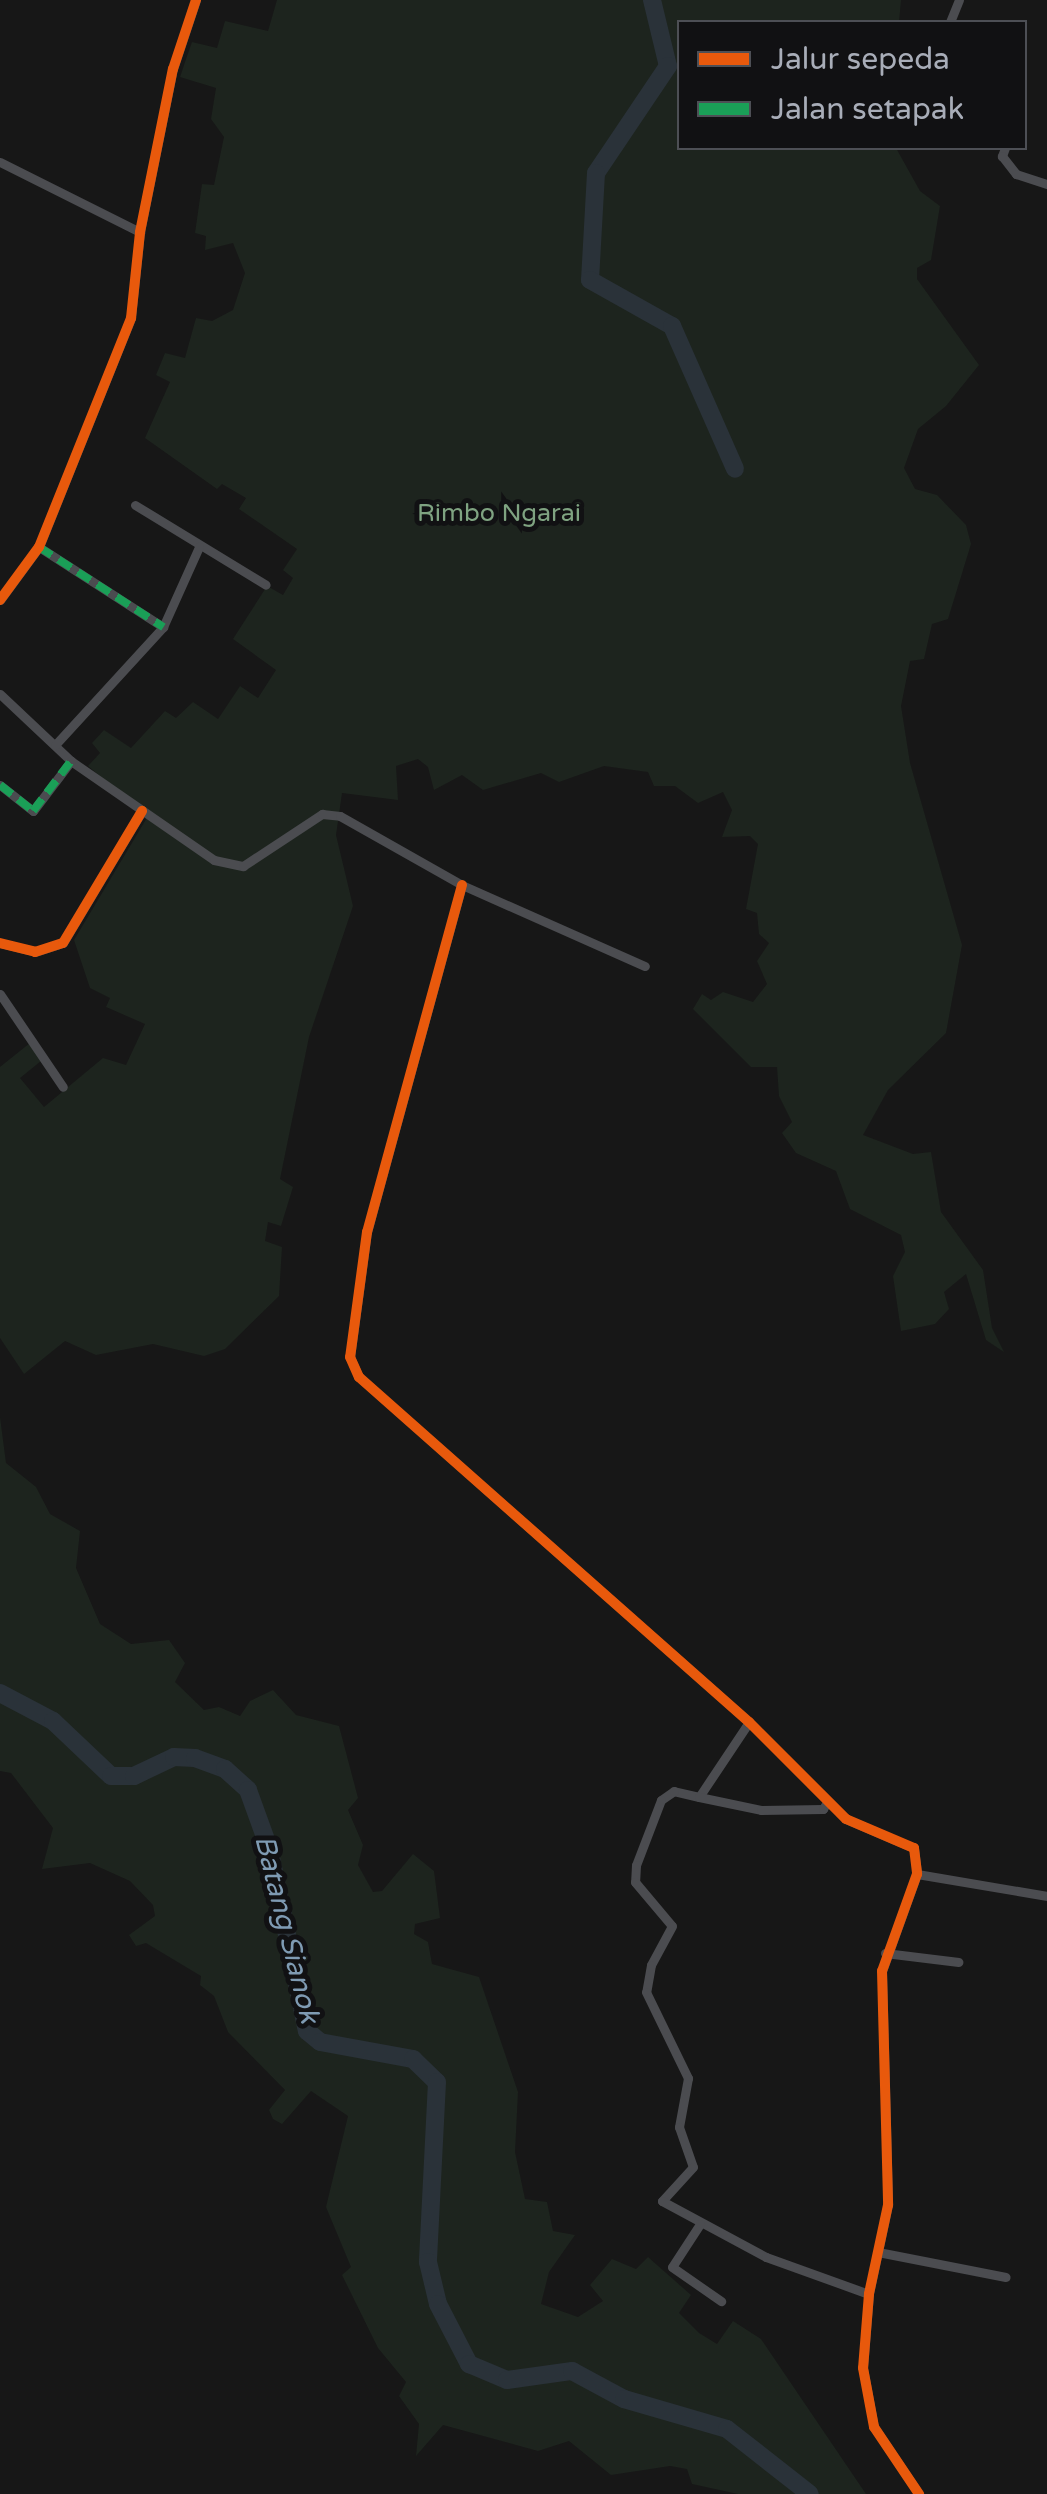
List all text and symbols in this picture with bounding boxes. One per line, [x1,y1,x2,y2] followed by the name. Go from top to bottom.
[677,20,1027,150] legend
[771,41,950,78] text: Jalur sepeda
[771,91,964,128] text: Jalan setapak
[417,498,581,528] park label: Rimbo Ngarai
[247,1832,327,2026] water label: Batang Sianok

